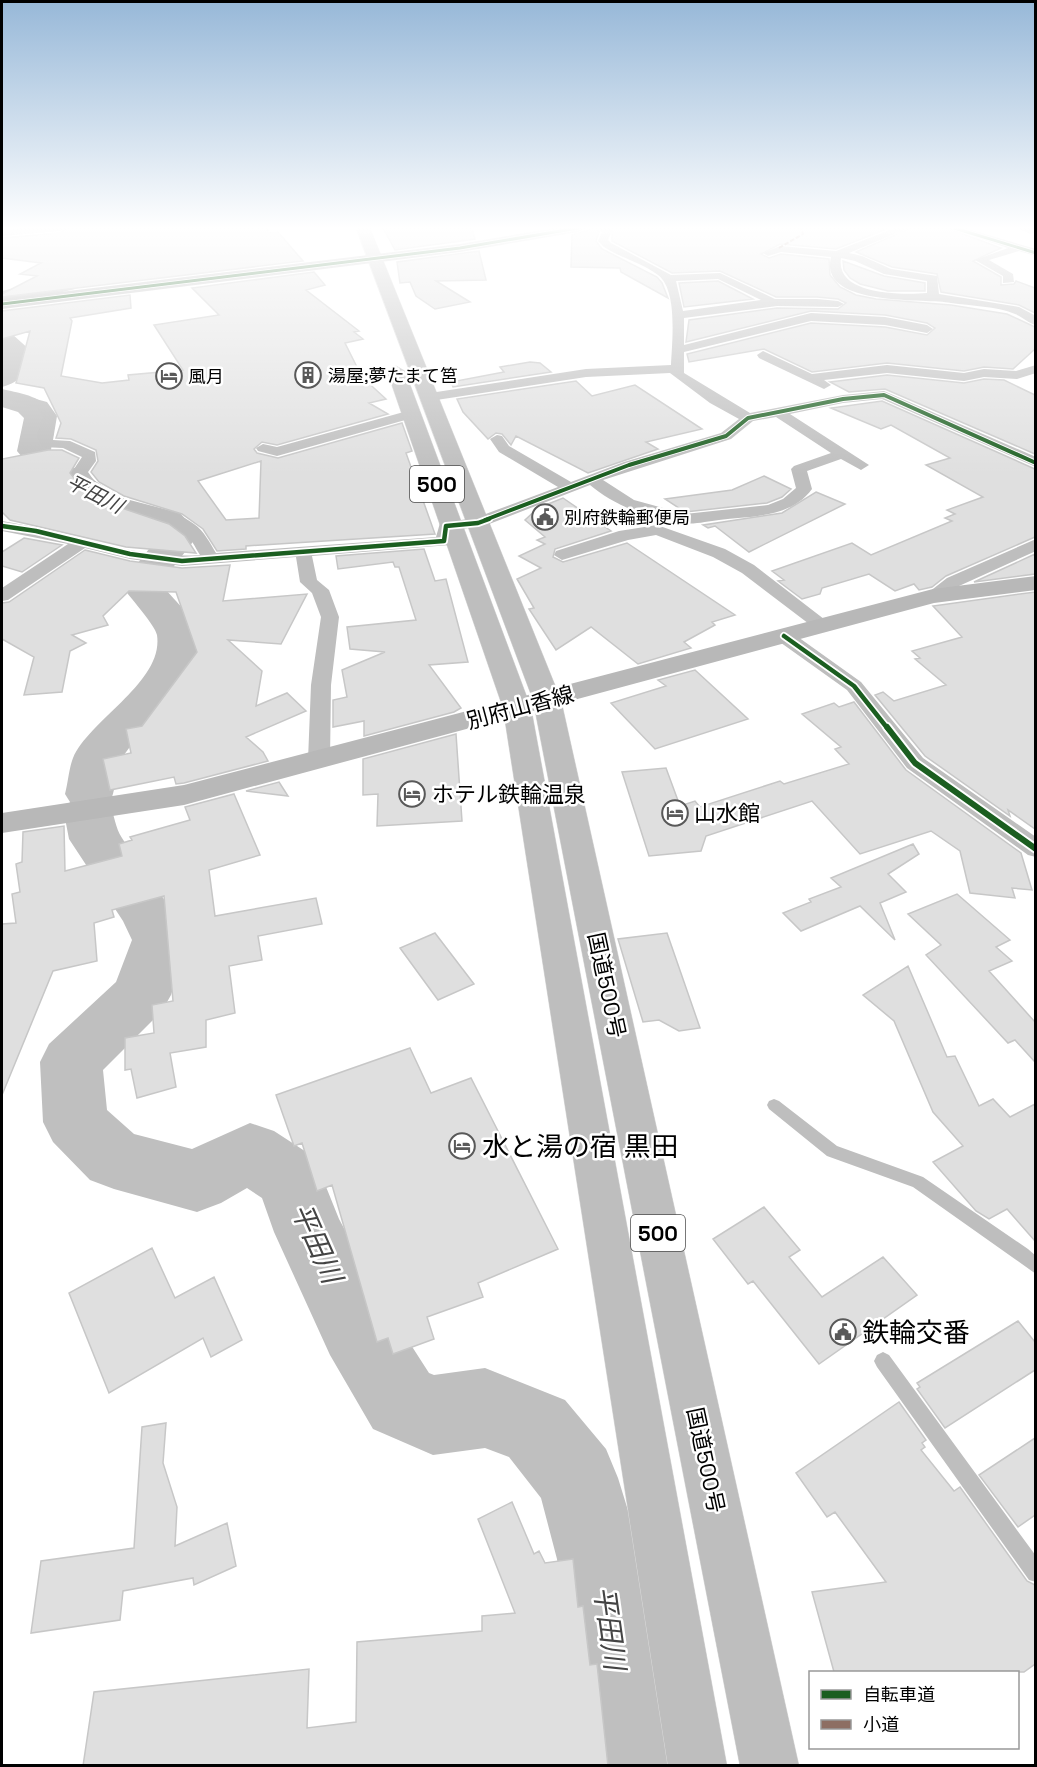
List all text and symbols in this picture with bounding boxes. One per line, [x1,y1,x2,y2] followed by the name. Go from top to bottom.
[293,360,323,390] building icon: 湯屋;夢たまて筥
[154,361,184,391] hotel icon: 風月
[328,364,458,387] place label: 湯屋;夢たまて筥
[188,365,224,388] place label: 風月
[410,466,464,502] road number: 500
[62,469,129,520] water label: 平田川
[530,502,560,532] public building icon: 別府鉄輪郵便局
[564,506,690,529] place label: 別府鉄輪郵便局
[463,679,577,735] street label: 別府山香線
[397,779,427,809] hotel icon: ホテル鉄輪温泉
[432,780,586,808] place label: ホテル鉄輪温泉
[660,798,690,828] hotel icon: 山水館
[694,799,760,827] place label: 山水館
[582,930,632,1040] street label: 国道500号
[482,1129,678,1164] place label: 水と湯の宿 黒田
[447,1131,477,1161] hotel icon: 水と湯の宿 黒田
[283,1197,352,1291] water label: 平田川
[631,1215,685,1251] road number: 500
[862,1315,970,1350] place label: 鉄輪交番
[828,1317,858,1347] public building icon: 鉄輪交番
[681,1405,731,1515] street label: 国道500号
[586,1584,634,1675] water label: 平田川
[809,1671,1019,1749] legend
[863,1683,935,1706] text: 自転車道
[863,1713,899,1736] text: 小道

